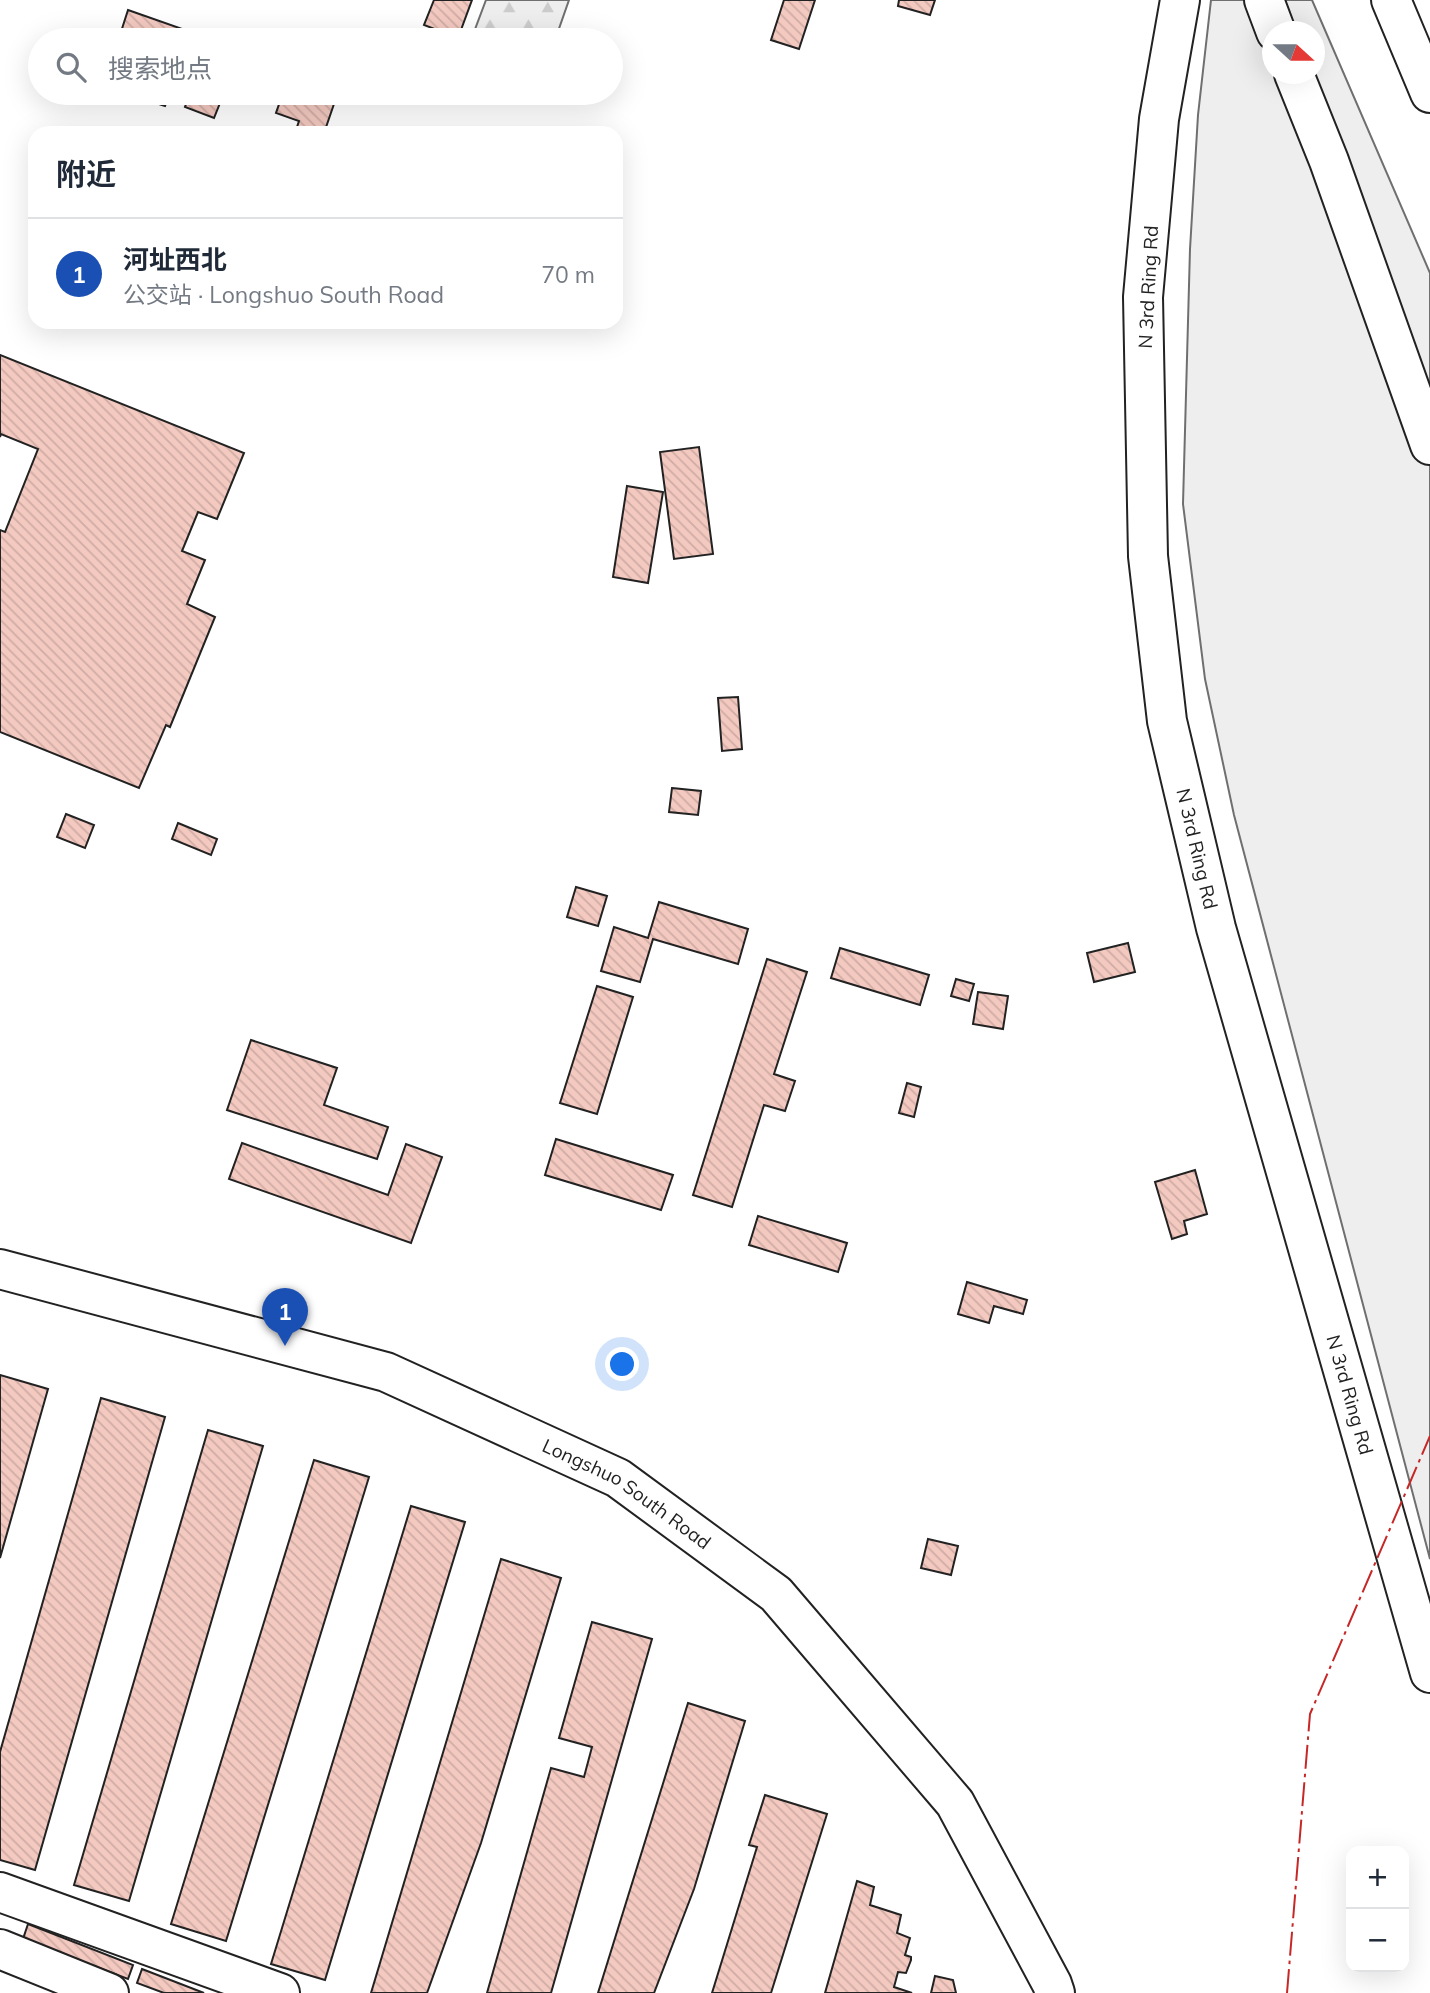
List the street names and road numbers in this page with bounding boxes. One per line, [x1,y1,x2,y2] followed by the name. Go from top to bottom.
[1133,225,1163,349] street label: N 3rd Ring Rd
[1171,786,1223,912] street label: N 3rd Ring Rd
[1322,1332,1379,1457] street label: N 3rd Ring Rd
[539,1433,716,1554] street label: Longshuo South Road

